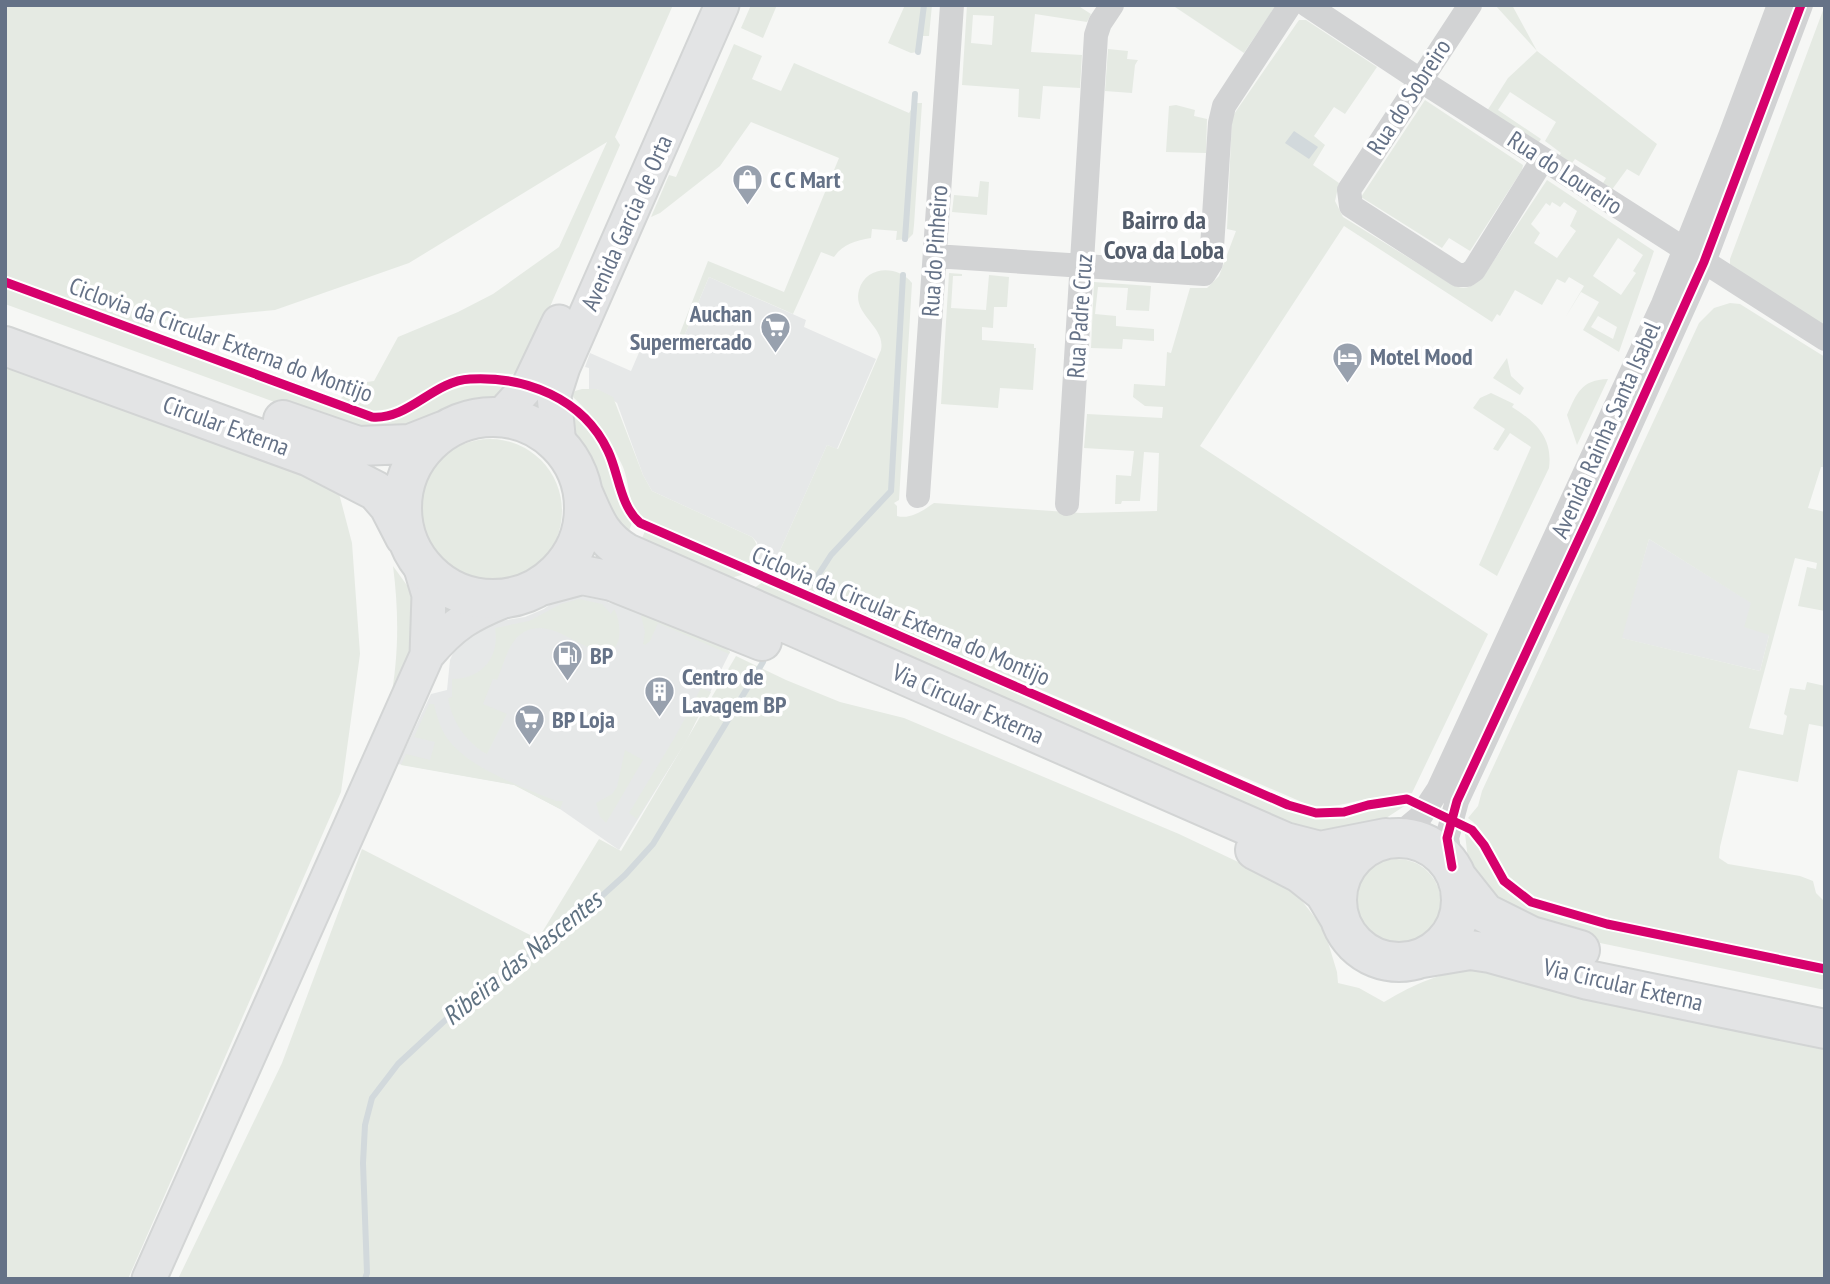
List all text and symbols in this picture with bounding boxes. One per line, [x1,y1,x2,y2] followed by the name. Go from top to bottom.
[1360,33,1458,161] street label: Rua do Sobreiro
[1502,124,1629,221] street label: Rua do Loureiro
[574,130,679,315] street label: Avenida Garcia de Orta
[730,163,764,207] shop icon: C C Mart
[770,164,840,195] place label: C C Mart
[914,184,955,318] street label: Rua do Pinheiro
[1104,203,1224,266] district label: Bairro da Cova da Loba
[1060,253,1099,379] street label: Rua Padre Cruz
[65,270,377,409] street label: Ciclovia da Circular Externa do Montijo
[630,298,752,357] place label: Auchan Supermercado
[758,311,792,355] supermarket icon: Auchan Supermercado
[1544,316,1667,543] street label: Avenida Rainha Santa Isabel
[1330,340,1364,384] hotel icon: Motel Mood
[1370,341,1473,372] place label: Motel Mood
[159,388,293,463] street label: Circular Externa
[747,539,1055,693] street label: Ciclovia da Circular Externa do Montijo
[550,639,584,683] fuel station icon: BP
[590,640,614,671] place label: BP
[887,656,1049,751] street label: Via Circular Externa
[682,661,787,720] place label: Centro de Lavagem BP
[642,674,676,718] building icon: Centro de Lavagem BP
[512,703,546,747] supermarket icon: BP Loja
[552,704,615,735] place label: BP Loja
[435,882,610,1032] water label: Ribeira das Nascentes
[1539,951,1706,1018] street label: Via Circular Externa

